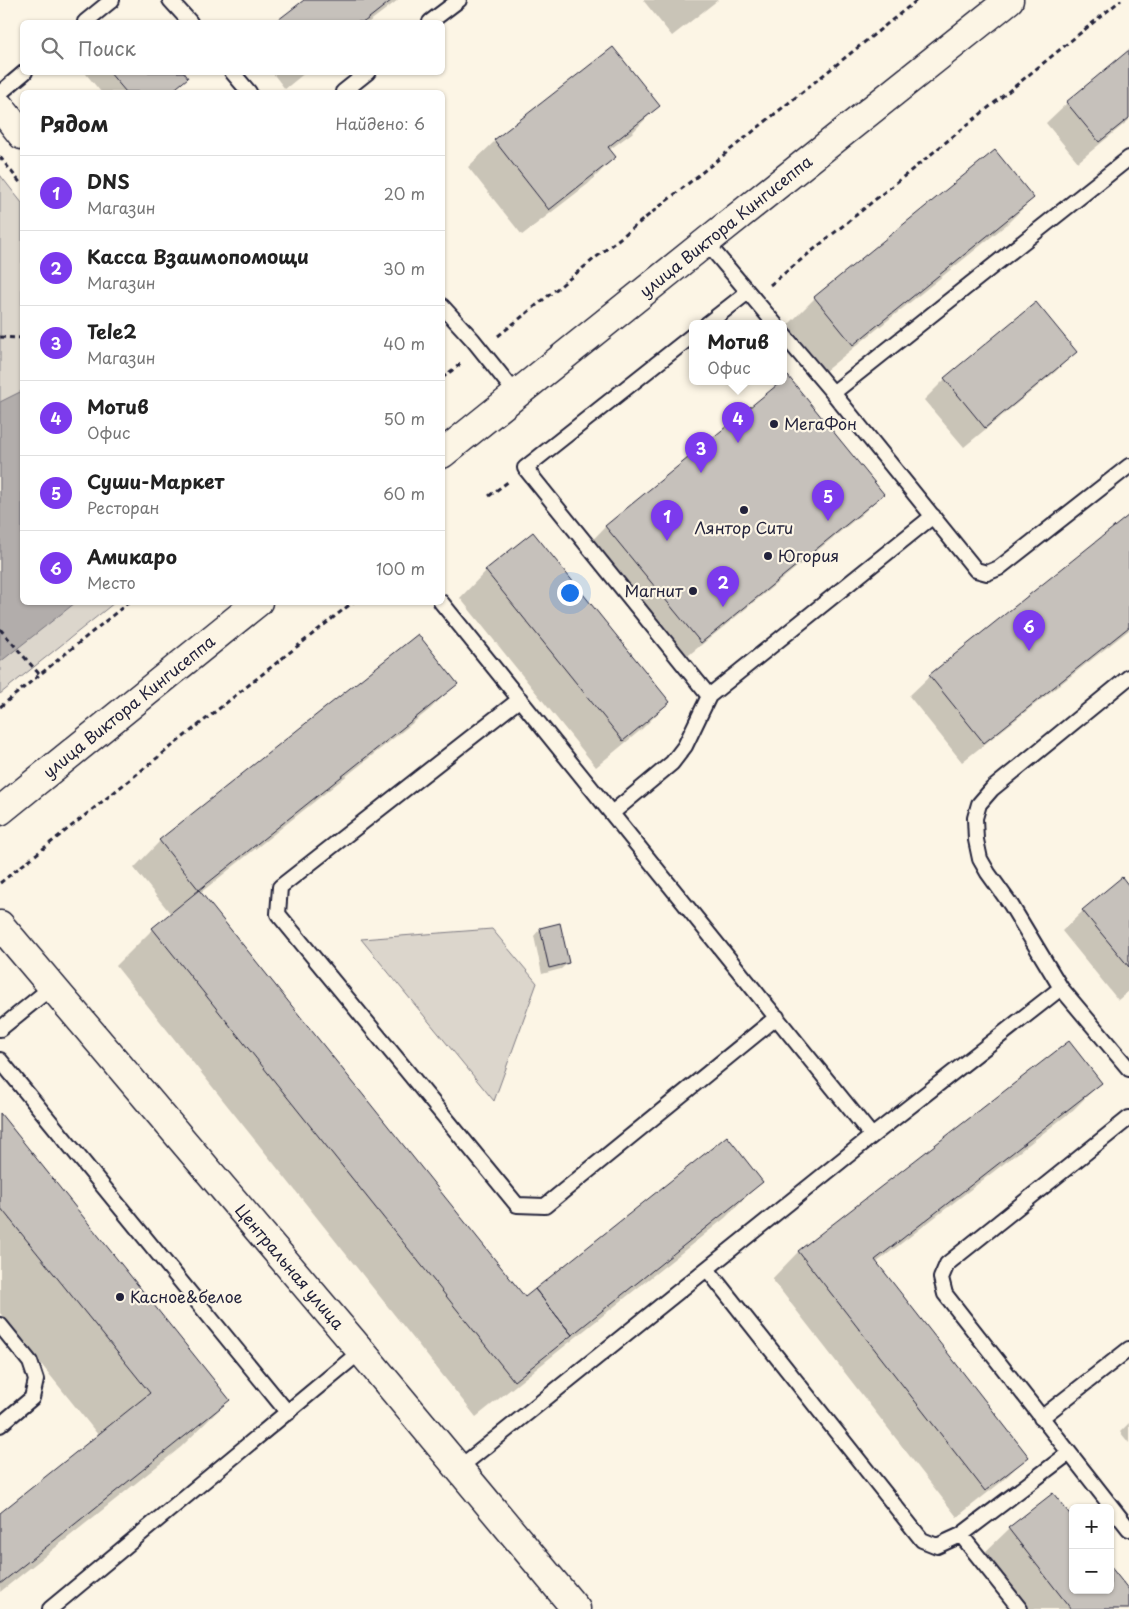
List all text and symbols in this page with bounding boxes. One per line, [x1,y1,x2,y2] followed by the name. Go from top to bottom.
[20,20,445,75] search box
[38,34,66,62] icon: search
[78,34,136,62] text: Поиск
[40,107,108,139] text: Рядом
[335,111,425,135] text: Найдено: 6
[634,149,817,302] street label: улица Виктора Кингисеппа
[87,167,130,195] text: DNS
[52,181,60,205] text: 1
[384,181,425,205] text: 20 m
[87,195,156,219] text: Магазин
[87,242,309,270] text: Касса Взаимопомощи
[50,256,62,280] text: 2
[383,256,425,280] text: 30 m
[87,270,156,294] text: Магазин
[87,317,136,345] text: Tele2
[689,320,787,385] popup
[707,327,769,355] text: Мотив
[51,331,61,355] text: 3
[383,331,425,355] text: 40 m
[87,345,156,369] text: Магазин
[707,355,751,379] text: Офис
[87,392,149,420] text: Мотив
[722,402,754,443] pin: 4
[51,406,61,430] text: 4
[384,406,425,430] text: 50 m
[784,411,857,435] place label: МегаФон
[768,418,780,430] marker: МегаФон
[87,420,130,444] text: Офис
[685,432,717,473] pin: 3
[87,467,224,495] text: Суши-Маркет
[812,480,844,521] pin: 5
[51,481,61,505] text: 5
[383,481,425,505] text: 60 m
[87,495,160,519] text: Ресторан
[651,500,683,541] pin: 1
[738,504,750,516] marker: Лянтор Сити
[694,515,794,539] place label: Лянтор Сити
[87,542,177,570] text: Амикаро
[778,543,839,567] place label: Югория
[762,550,774,562] marker: Югория
[50,556,62,580] text: 6
[376,556,425,580] text: 100 m
[707,566,739,607] pin: 2
[87,570,136,594] text: Место
[624,578,684,602] place label: Магнит
[557,580,583,606] your location
[687,585,699,597] marker: Магнит
[1013,610,1045,651] pin: 6
[37,629,220,783] street label: улица Виктора Кингисеппа
[230,1198,351,1334] street label: Центральная улица
[130,1284,243,1308] place label: Касное&белое
[114,1291,126,1303] marker: Касное&белое
[1069,1504,1114,1594] map controls
[1069,1504,1114,1549] button: +
[1069,1549,1114,1594] button: −

